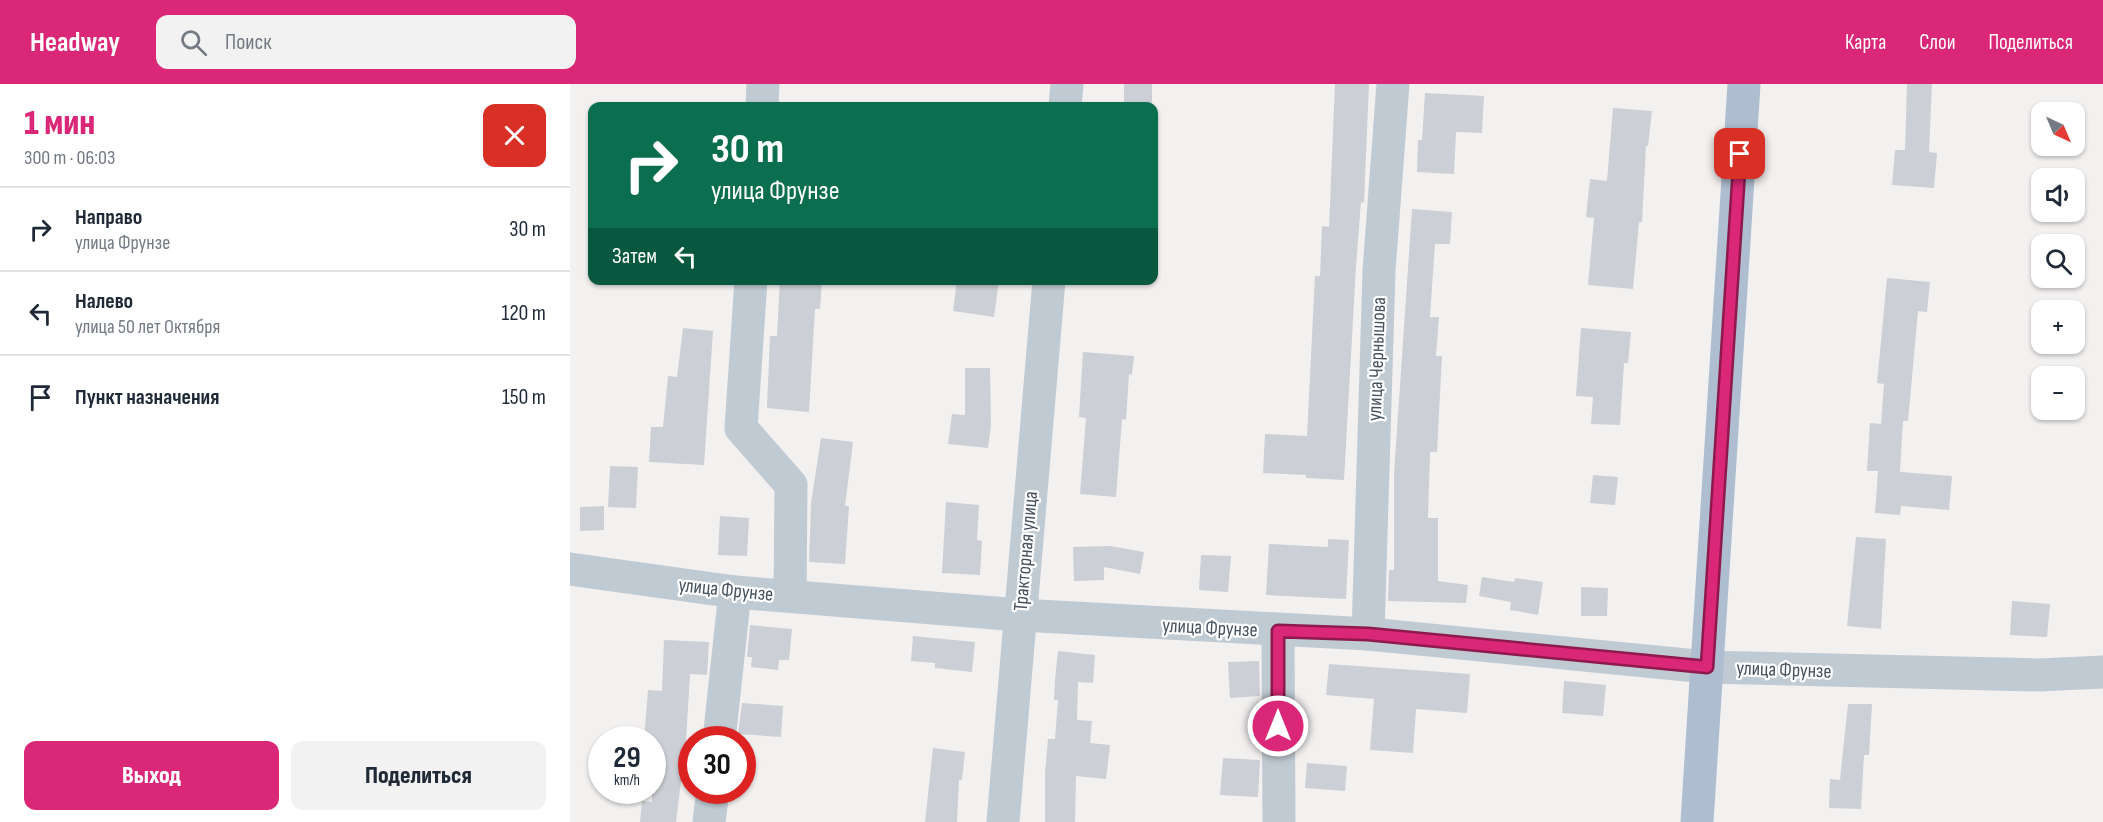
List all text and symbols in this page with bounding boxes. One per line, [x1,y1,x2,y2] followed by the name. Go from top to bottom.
[156,15,576,69] search box
[30,26,120,59] text: Headway
[177,26,210,59] icon: search
[225,29,271,56] text: Поиск
[1845,30,1886,55] text: Карта
[1919,30,1955,55] text: Слои
[1988,30,2073,55] text: Поделиться
[24,102,95,145] text: 1 мин
[2031,102,2085,156] north arrow
[2031,102,2085,420] map controls
[483,104,546,167] button: close
[711,124,784,175] text: 30 m
[612,126,690,204] icon: right
[1714,128,1765,179] pin
[1723,137,1756,170] icon: arrive
[24,146,115,170] text: 300 m · 06:03
[2031,168,2085,222] button: sound
[711,175,840,207] text: улица Фрунзе
[75,204,142,231] text: Направо
[24,213,57,246] icon: right
[509,216,546,243] text: 30 m
[75,231,170,255] text: улица Фрунзе
[2031,234,2085,288] button: search
[669,240,702,273] icon: left
[612,243,657,270] text: Затем
[75,288,133,315] text: Налево
[24,297,57,330] icon: left
[1363,297,1391,421] street label: улица Чернышова
[502,300,546,327] text: 120 m
[2031,300,2085,354] button: +
[75,315,220,339] text: улица 50 лет Октября
[2031,366,2085,420] button: −
[24,381,57,414] icon: arrive
[75,384,219,411] text: Пункт назначения
[502,384,546,411] text: 150 m
[1009,490,1043,612] street label: Тракторная улица
[677,573,774,607] street label: улица Фрунзе
[1162,614,1258,642] street label: улица Фрунзе
[1736,656,1832,684] street label: улица Фрунзе
[1246,694,1310,758] position arrow
[678,726,756,804] speed limit sign: 30
[613,740,641,776] text: 29
[24,741,279,810] button: Выход
[291,741,546,810] button: Поделиться
[614,771,640,790] text: km/h

